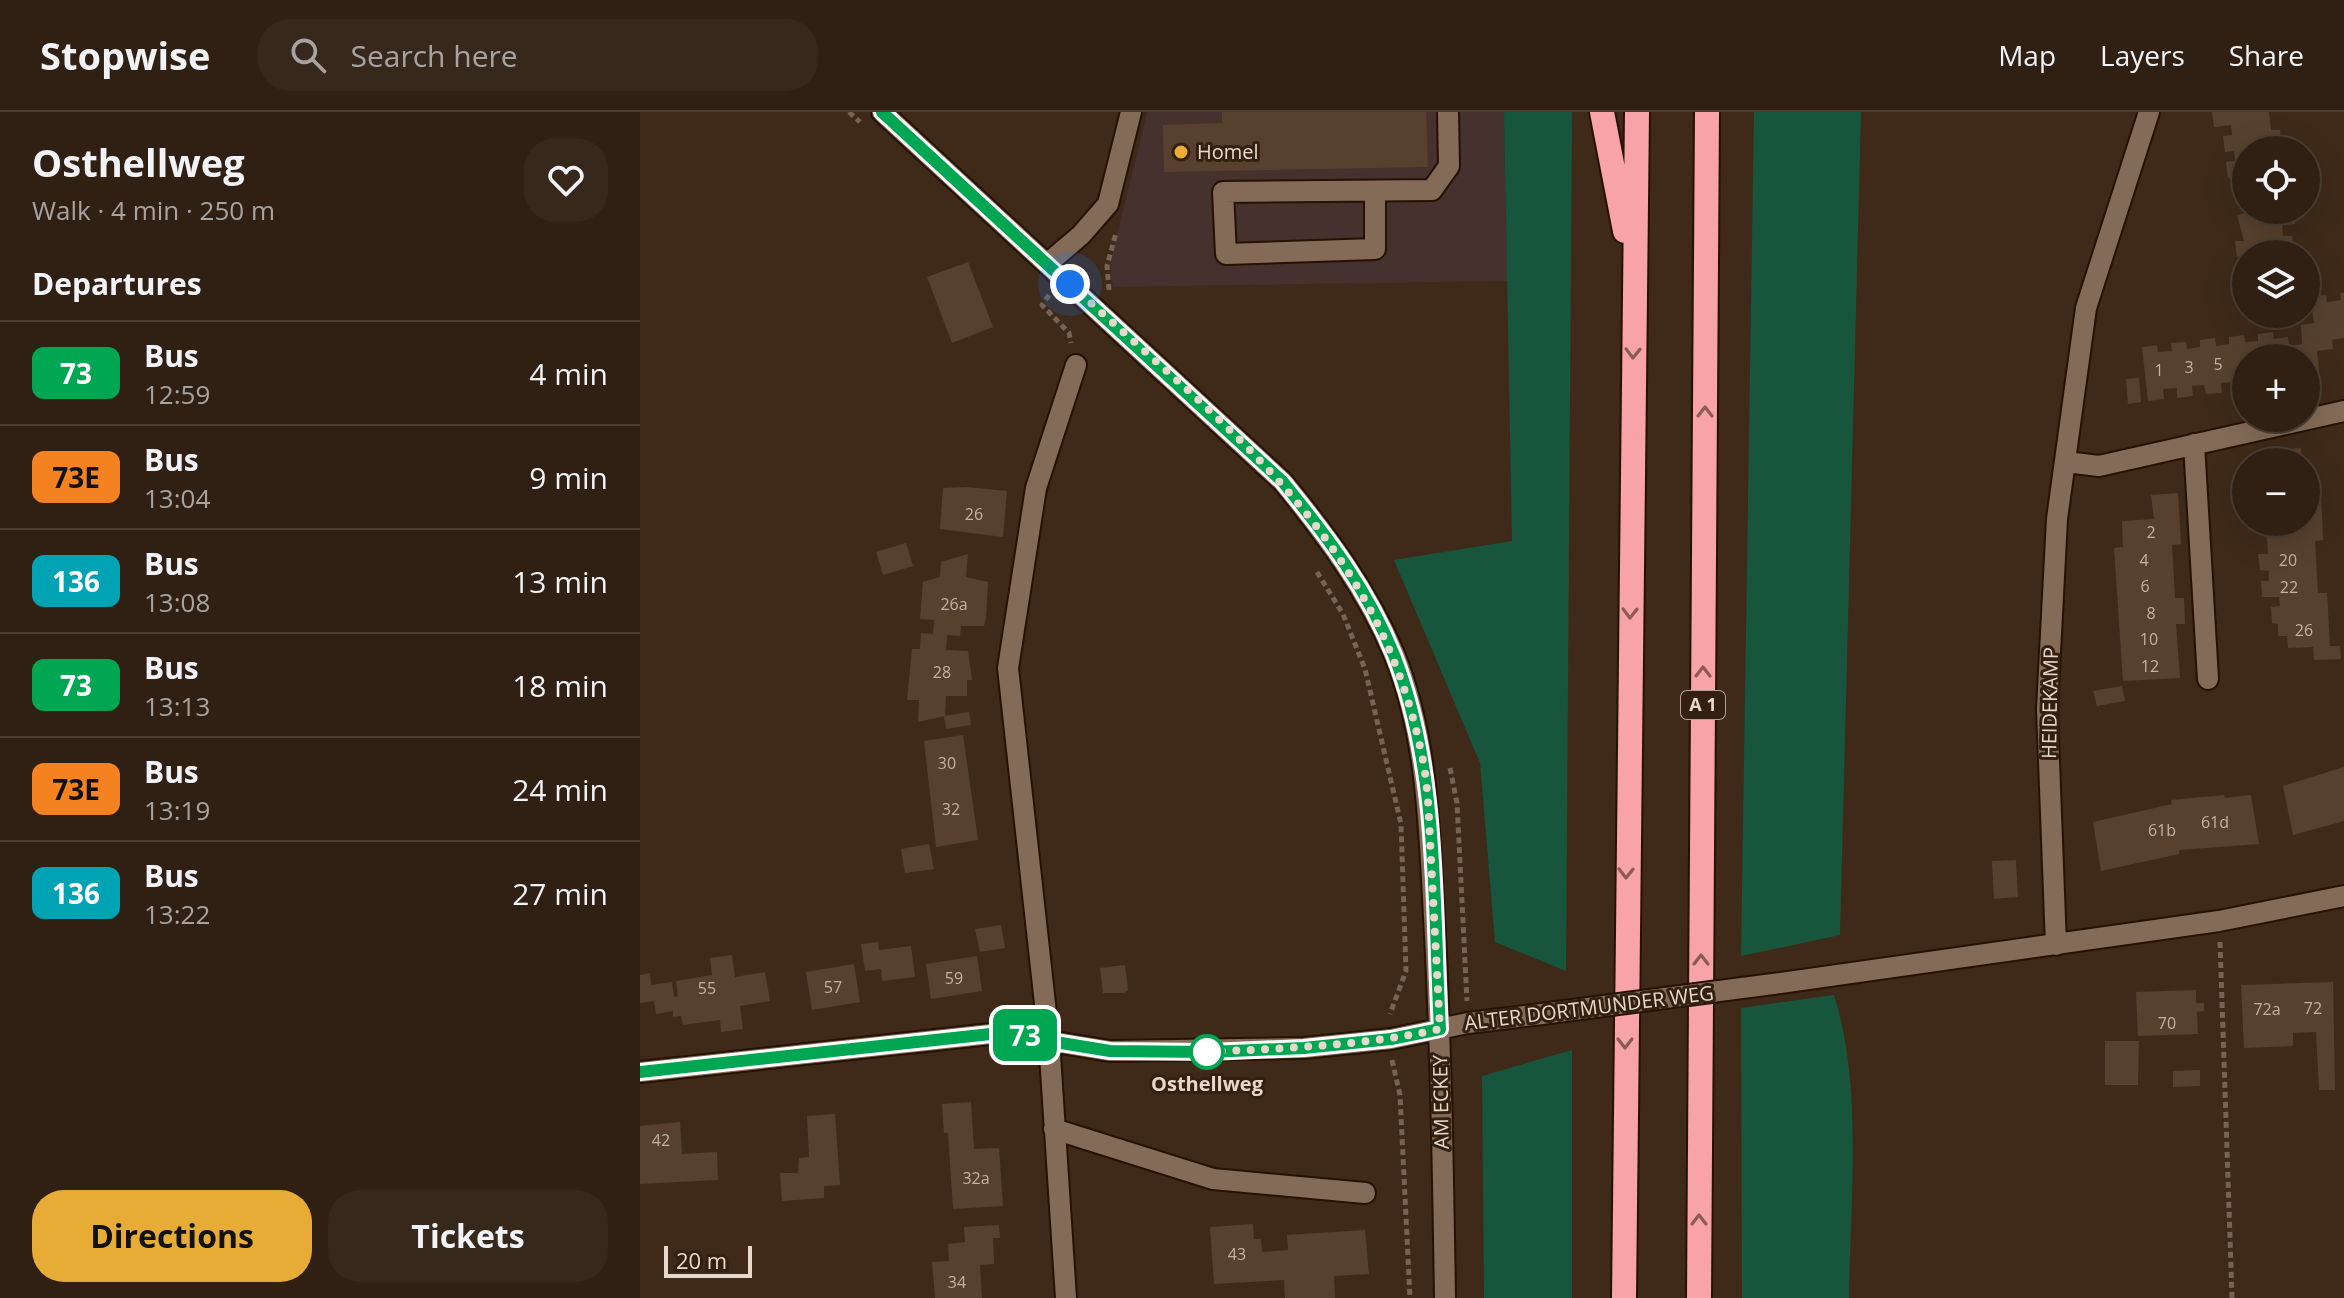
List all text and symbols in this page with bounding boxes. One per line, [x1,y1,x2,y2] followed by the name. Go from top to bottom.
[258,19,818,91] search box
[40,29,210,81] text: Stopwise
[286,33,330,77] icon: search
[350,35,518,76] text: Search here
[1998,36,2056,74] text: Map
[2100,36,2185,74] text: Layers
[2229,36,2304,74] text: Share
[32,136,245,188] text: Osthellweg
[2232,136,2320,536] map controls
[2232,136,2320,224] button: locate
[524,138,608,222] button: heart
[1197,138,1259,165] place label: Homel
[1172,143,1190,161] marker: Homel
[32,192,275,228] text: Walk · 4 min · 250 m
[2232,240,2320,328] button: layers
[32,263,202,304] text: Departures
[1050,264,1090,304] your location
[144,335,199,376] text: Bus
[2232,344,2320,432] button: +
[1624,347,1642,360] one-way arrow
[529,353,608,394] text: 4 min
[2213,353,2223,375] house number: 5
[60,354,92,392] text: 73
[2184,356,2194,378] house number: 3
[2154,359,2164,381] house number: 1
[144,376,210,412] text: 12:59
[1696,405,1714,418] one-way arrow
[144,439,199,480] text: Bus
[2232,448,2320,536] button: −
[529,457,608,498] text: 9 min
[52,458,100,496] text: 73E
[144,480,210,516] text: 13:04
[965,503,983,525] house number: 26
[2146,521,2156,543] house number: 2
[144,543,199,584] text: Bus
[2139,549,2149,571] house number: 4
[2279,549,2297,571] house number: 20
[512,561,608,602] text: 13 min
[52,562,100,600] text: 136
[2140,575,2150,597] house number: 6
[2280,576,2298,598] house number: 22
[144,584,210,620] text: 13:08
[940,593,968,615] house number: 26a
[2146,602,2156,624] house number: 8
[1621,607,1638,620] one-way arrow
[2295,619,2313,641] house number: 26
[2140,628,2158,650] house number: 10
[144,647,199,688] text: Bus
[2035,647,2064,759] street label: HEIDEKAMP
[2141,655,2159,677] house number: 12
[933,661,951,683] house number: 28
[512,665,608,706] text: 18 min
[1694,665,1712,678] one-way arrow
[60,666,92,704] text: 73
[144,688,210,724] text: 13:13
[1681,691,1725,719] road number: A 1
[144,751,199,792] text: Bus
[938,752,956,774] house number: 30
[512,769,608,810] text: 24 min
[52,770,100,808] text: 73E
[144,792,210,828] text: 13:19
[942,798,960,820] house number: 32
[2201,811,2229,833] house number: 61d
[2148,819,2176,841] house number: 61b
[144,855,199,896] text: Bus
[1617,867,1635,880] one-way arrow
[512,873,608,914] text: 27 min
[52,874,100,912] text: 136
[144,896,210,932] text: 13:22
[1692,953,1710,966] one-way arrow
[945,967,963,989] house number: 59
[824,976,842,998] house number: 57
[698,977,716,999] house number: 55
[1463,979,1715,1036] street label: ALTER DORTMUNDER WEG
[2304,997,2322,1019] house number: 72
[2253,998,2281,1020] house number: 72a
[989,1009,1061,1061] line badge: 73
[2158,1012,2176,1034] house number: 70
[1009,1016,1041,1054] text: 73
[1190,1035,1224,1069] marker: Osthellweg
[1616,1037,1634,1050] one-way arrow
[1426,1054,1455,1149] street label: AM ECKEY
[1151,1070,1264,1097] place label: Osthellweg
[652,1129,670,1151] house number: 42
[962,1167,990,1189] house number: 32a
[32,1190,312,1282] button: Directions
[328,1190,608,1282] button: Tickets
[1691,1213,1708,1226] one-way arrow
[664,1242,752,1278] scale bar
[1228,1243,1246,1265] house number: 43
[676,1245,727,1275] text: 20 m
[948,1271,966,1293] house number: 34

